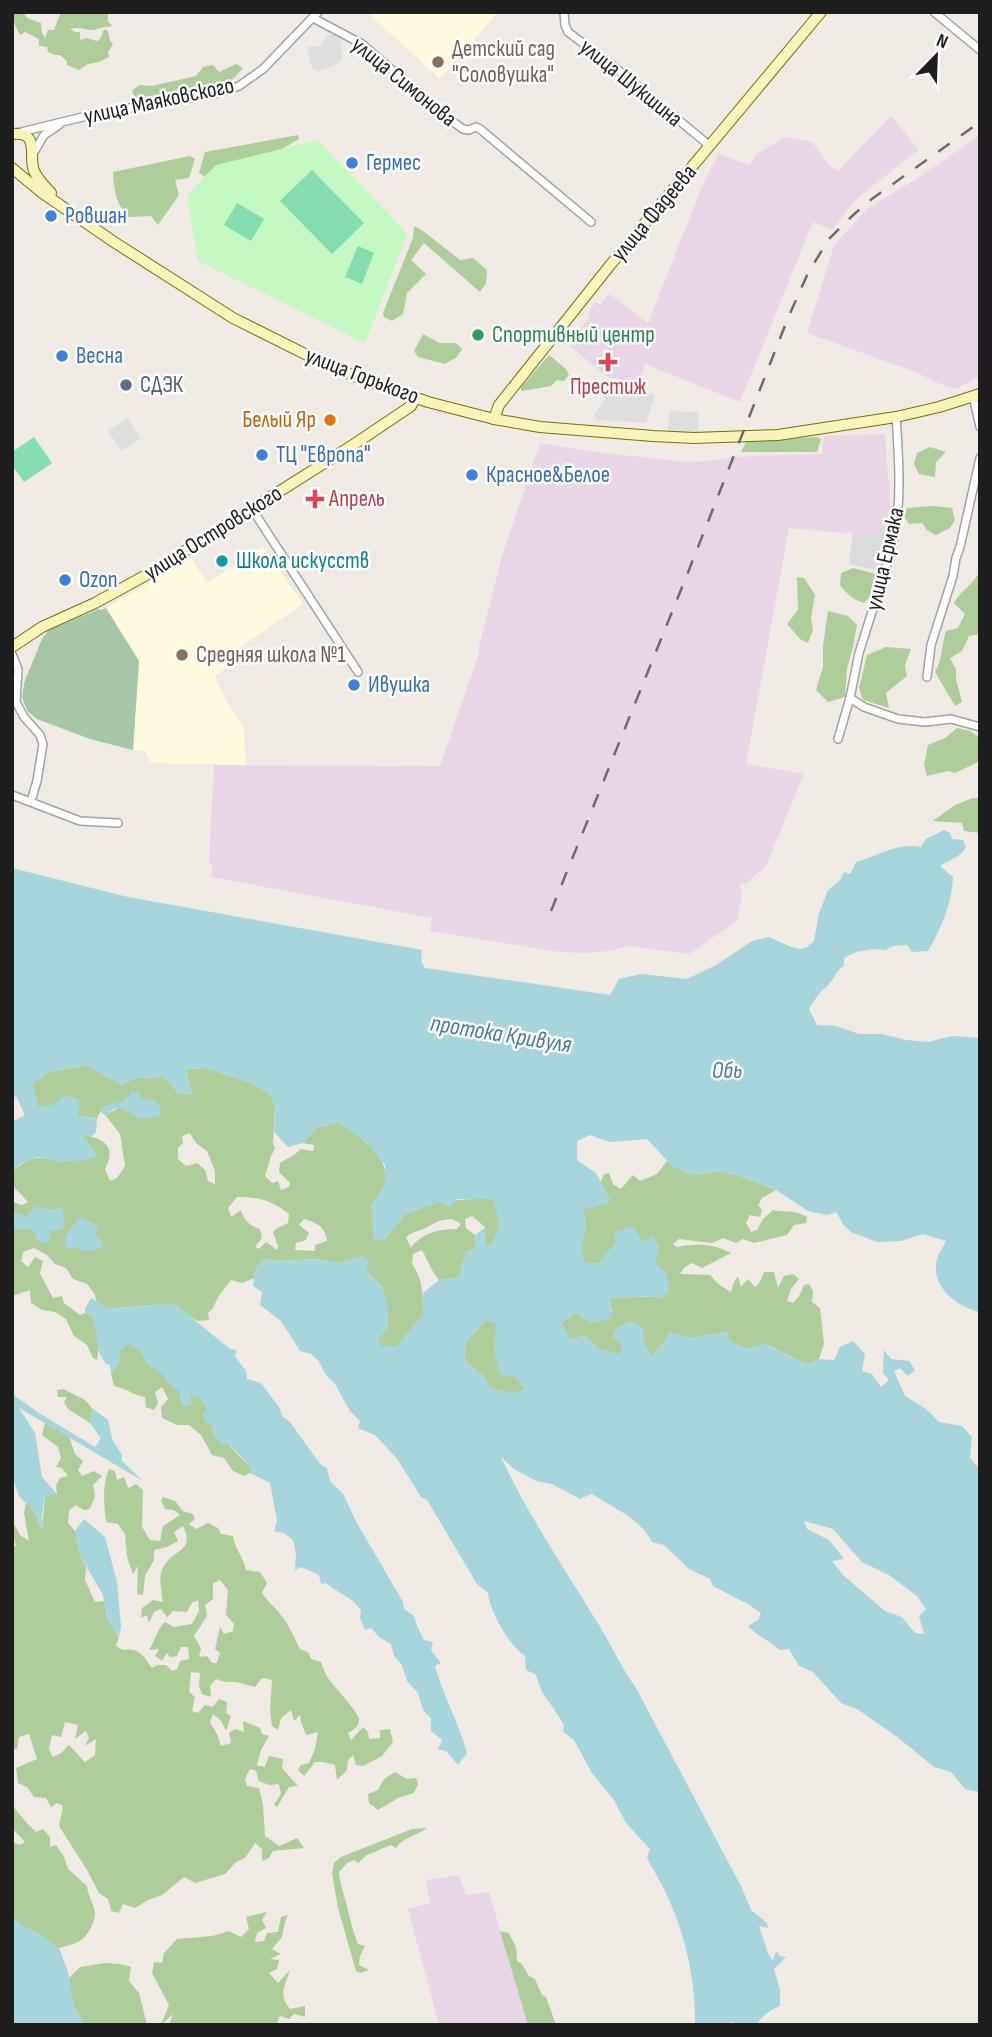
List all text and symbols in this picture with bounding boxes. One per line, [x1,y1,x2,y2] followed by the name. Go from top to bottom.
[901,21,971,91] north arrow
[933,29,951,54] text: N
[346,31,462,133] street label: улица Симонова
[574,33,688,133] street label: улица Шукшина
[452,35,555,89] place label: Детский сад "Соловушка"
[430,54,446,70] marker: Детский сад "Соловушка"
[81,71,237,131] street label: улица Маяковского
[366,149,421,177] place label: Гермес
[344,155,360,171] marker: Гермес
[605,159,703,267] street label: улица Фадеева
[65,202,127,230] place label: Ровшан
[43,208,59,224] marker: Ровшан
[492,321,655,349] place label: Спортивный центр
[470,327,486,343] marker: Спортивный центр
[76,342,123,370] place label: Весна
[301,342,423,410] street label: улица Горького
[54,348,70,364] marker: Весна
[600,354,616,370] marker: Престиж
[140,371,184,399] place label: СДЭК
[570,373,647,401] place label: Престиж
[118,377,134,393] marker: СДЭК
[242,406,316,434] place label: Белый Яр
[322,412,338,428] marker: Белый Яр
[276,441,371,469] place label: ТЦ "Европа"
[254,447,270,463] marker: ТЦ "Европа"
[486,461,610,489] place label: Красное&Белое
[464,467,480,483] marker: Красное&Белое
[139,479,287,587] street label: улица Островского
[328,485,385,513] place label: Апрель
[307,491,323,507] marker: Апрель
[860,505,910,613] street label: улица Ермака
[236,547,369,575] place label: Школа искусств
[214,553,230,569] marker: Школа искусств
[79,566,118,594] place label: Ozon
[57,572,73,588] marker: Ozon
[196,641,345,669] place label: Средняя школа №1
[174,647,190,663] marker: Средняя школа №1
[368,671,430,699] place label: Ивушка
[346,677,362,693] marker: Ивушка
[428,1009,574,1060] water label: протока Кривуля
[712,1056,742,1085] water label: Обь

